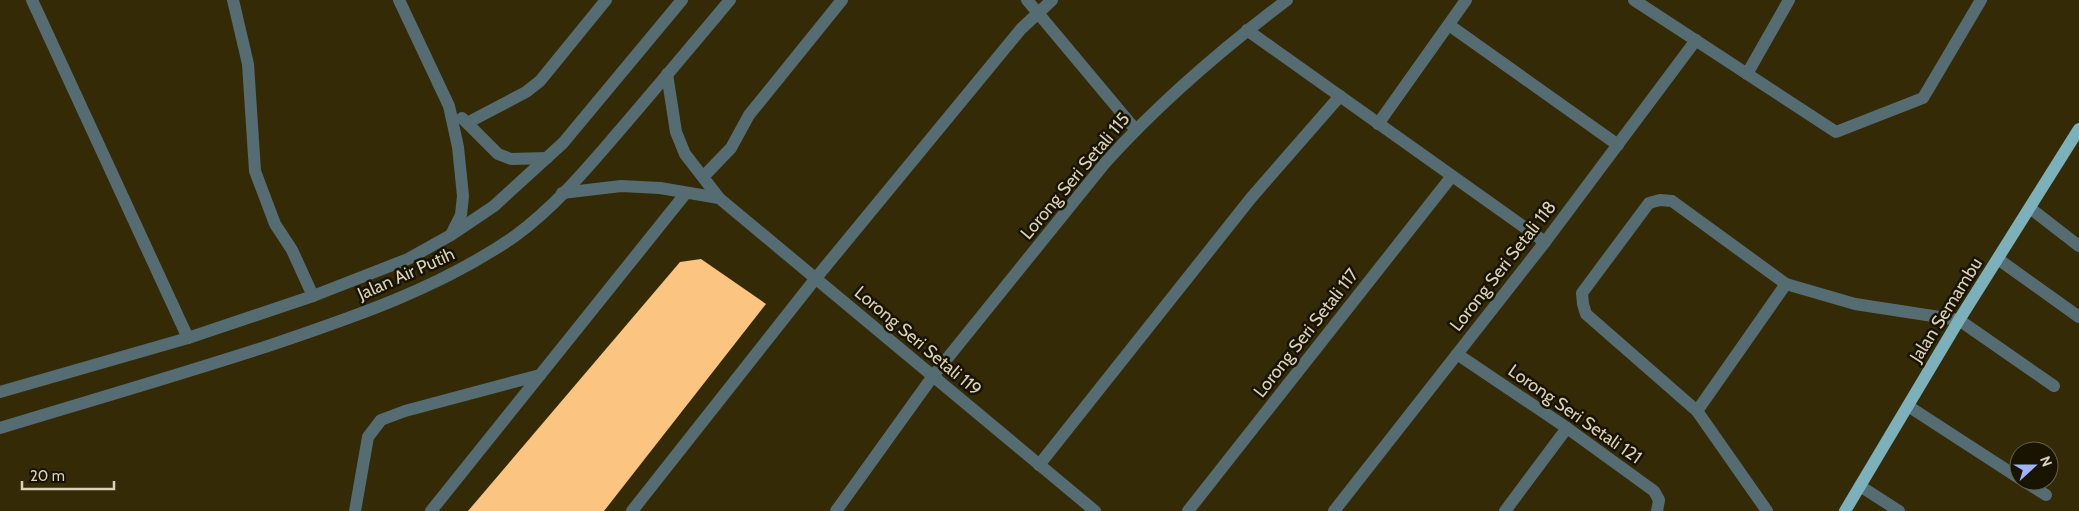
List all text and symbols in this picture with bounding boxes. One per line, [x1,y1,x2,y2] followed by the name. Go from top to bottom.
[1016,108,1134,244] street label: Lorong Seri Setali 115
[1445,196,1561,336] street label: Lorong Seri Setali 118
[353,243,458,306] street label: Jalan Air Putih
[1904,254,1987,367] street label: Jalan Semambu
[1249,264,1363,402] street label: Lorong Seri Setali 117
[850,281,986,401] street label: Lorong Seri Setali 119
[1504,360,1646,468] street label: Lorong Seri Setali 121
[2009,441,2059,491] north arrow
[2036,453,2056,469] text: N
[22,458,115,490] scale bar
[30,467,65,485] text: 20 m

